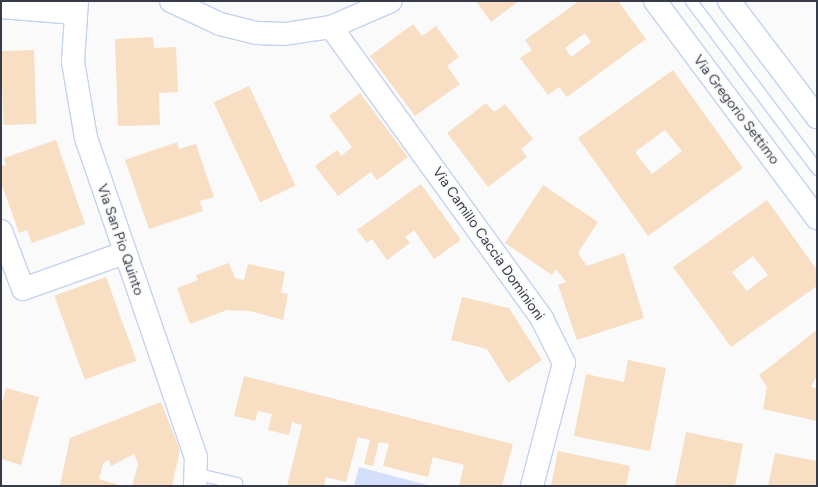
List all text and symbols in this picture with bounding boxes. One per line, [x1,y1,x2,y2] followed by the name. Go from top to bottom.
[689,52,783,168] street label: Via Gregorio Settimo
[429,164,547,324] street label: Via Camillo Caccia Dominioni
[93,182,147,298] street label: Via San Pio Quinto

